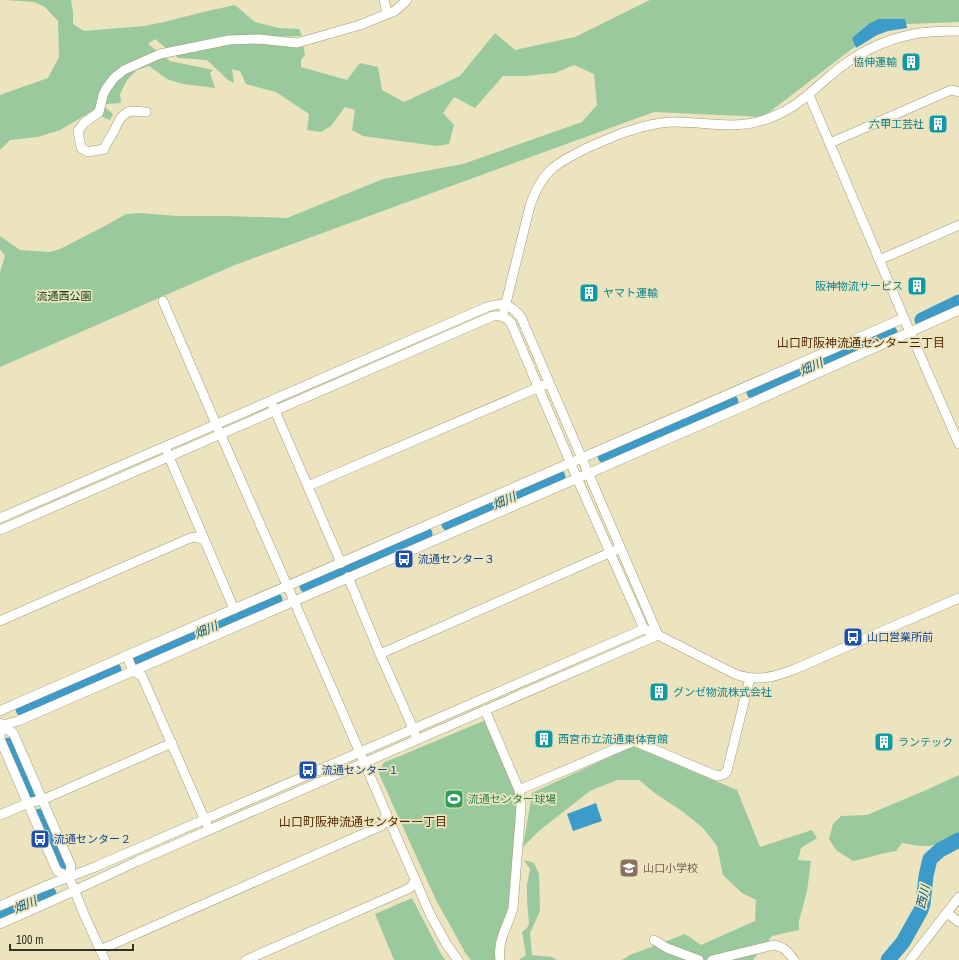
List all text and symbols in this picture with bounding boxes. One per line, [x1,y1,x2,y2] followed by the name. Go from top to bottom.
[900,51,922,73] building icon: 協伸運輸
[853,55,897,69] place label: 協伸運輸
[927,113,949,135] building icon: 六甲工芸社
[869,117,924,131] place label: 六甲工芸社
[906,275,928,297] building icon: 阪神物流サービス
[815,279,903,293] place label: 阪神物流サービス
[578,282,600,304] building icon: ヤマト運輸
[603,286,658,300] place label: ヤマト運輸
[37,289,92,303] park label: 流通西公園
[777,335,945,351] district label: 山口町阪神流通センター三丁目
[797,354,827,379] water label: 畑川
[490,488,520,513] water label: 畑川
[393,548,415,570] bus stop icon: 流通センター３
[418,552,495,566] place label: 流通センター３
[192,617,222,642] water label: 畑川
[842,626,864,648] bus stop icon: 山口営業所前
[867,630,933,644] place label: 山口営業所前
[648,681,670,703] building icon: グンゼ物流株式会社
[673,685,772,699] place label: グンゼ物流株式会社
[533,728,555,750] building icon: 西宮市立流通東体育館
[873,731,895,753] building icon: ランテック
[558,732,668,746] place label: 西宮市立流通東体育館
[898,735,953,749] place label: ランテック
[297,759,319,781] bus stop icon: 流通センター１
[322,763,399,777] place label: 流通センター１
[443,788,465,810] sports icon: 流通センター球場
[468,792,556,806] place label: 流通センター球場
[279,814,447,830] district label: 山口町阪神流通センター一丁目
[29,828,51,850] bus stop icon: 流通センター２
[54,832,131,846] place label: 流通センター２
[618,857,640,879] school or university icon: 山口小学校
[643,861,698,875] place label: 山口小学校
[913,882,934,910] water label: 西川
[11,892,41,917] water label: 畑川
[10,926,133,952] scale bar
[16,932,43,948] text: 100 m

